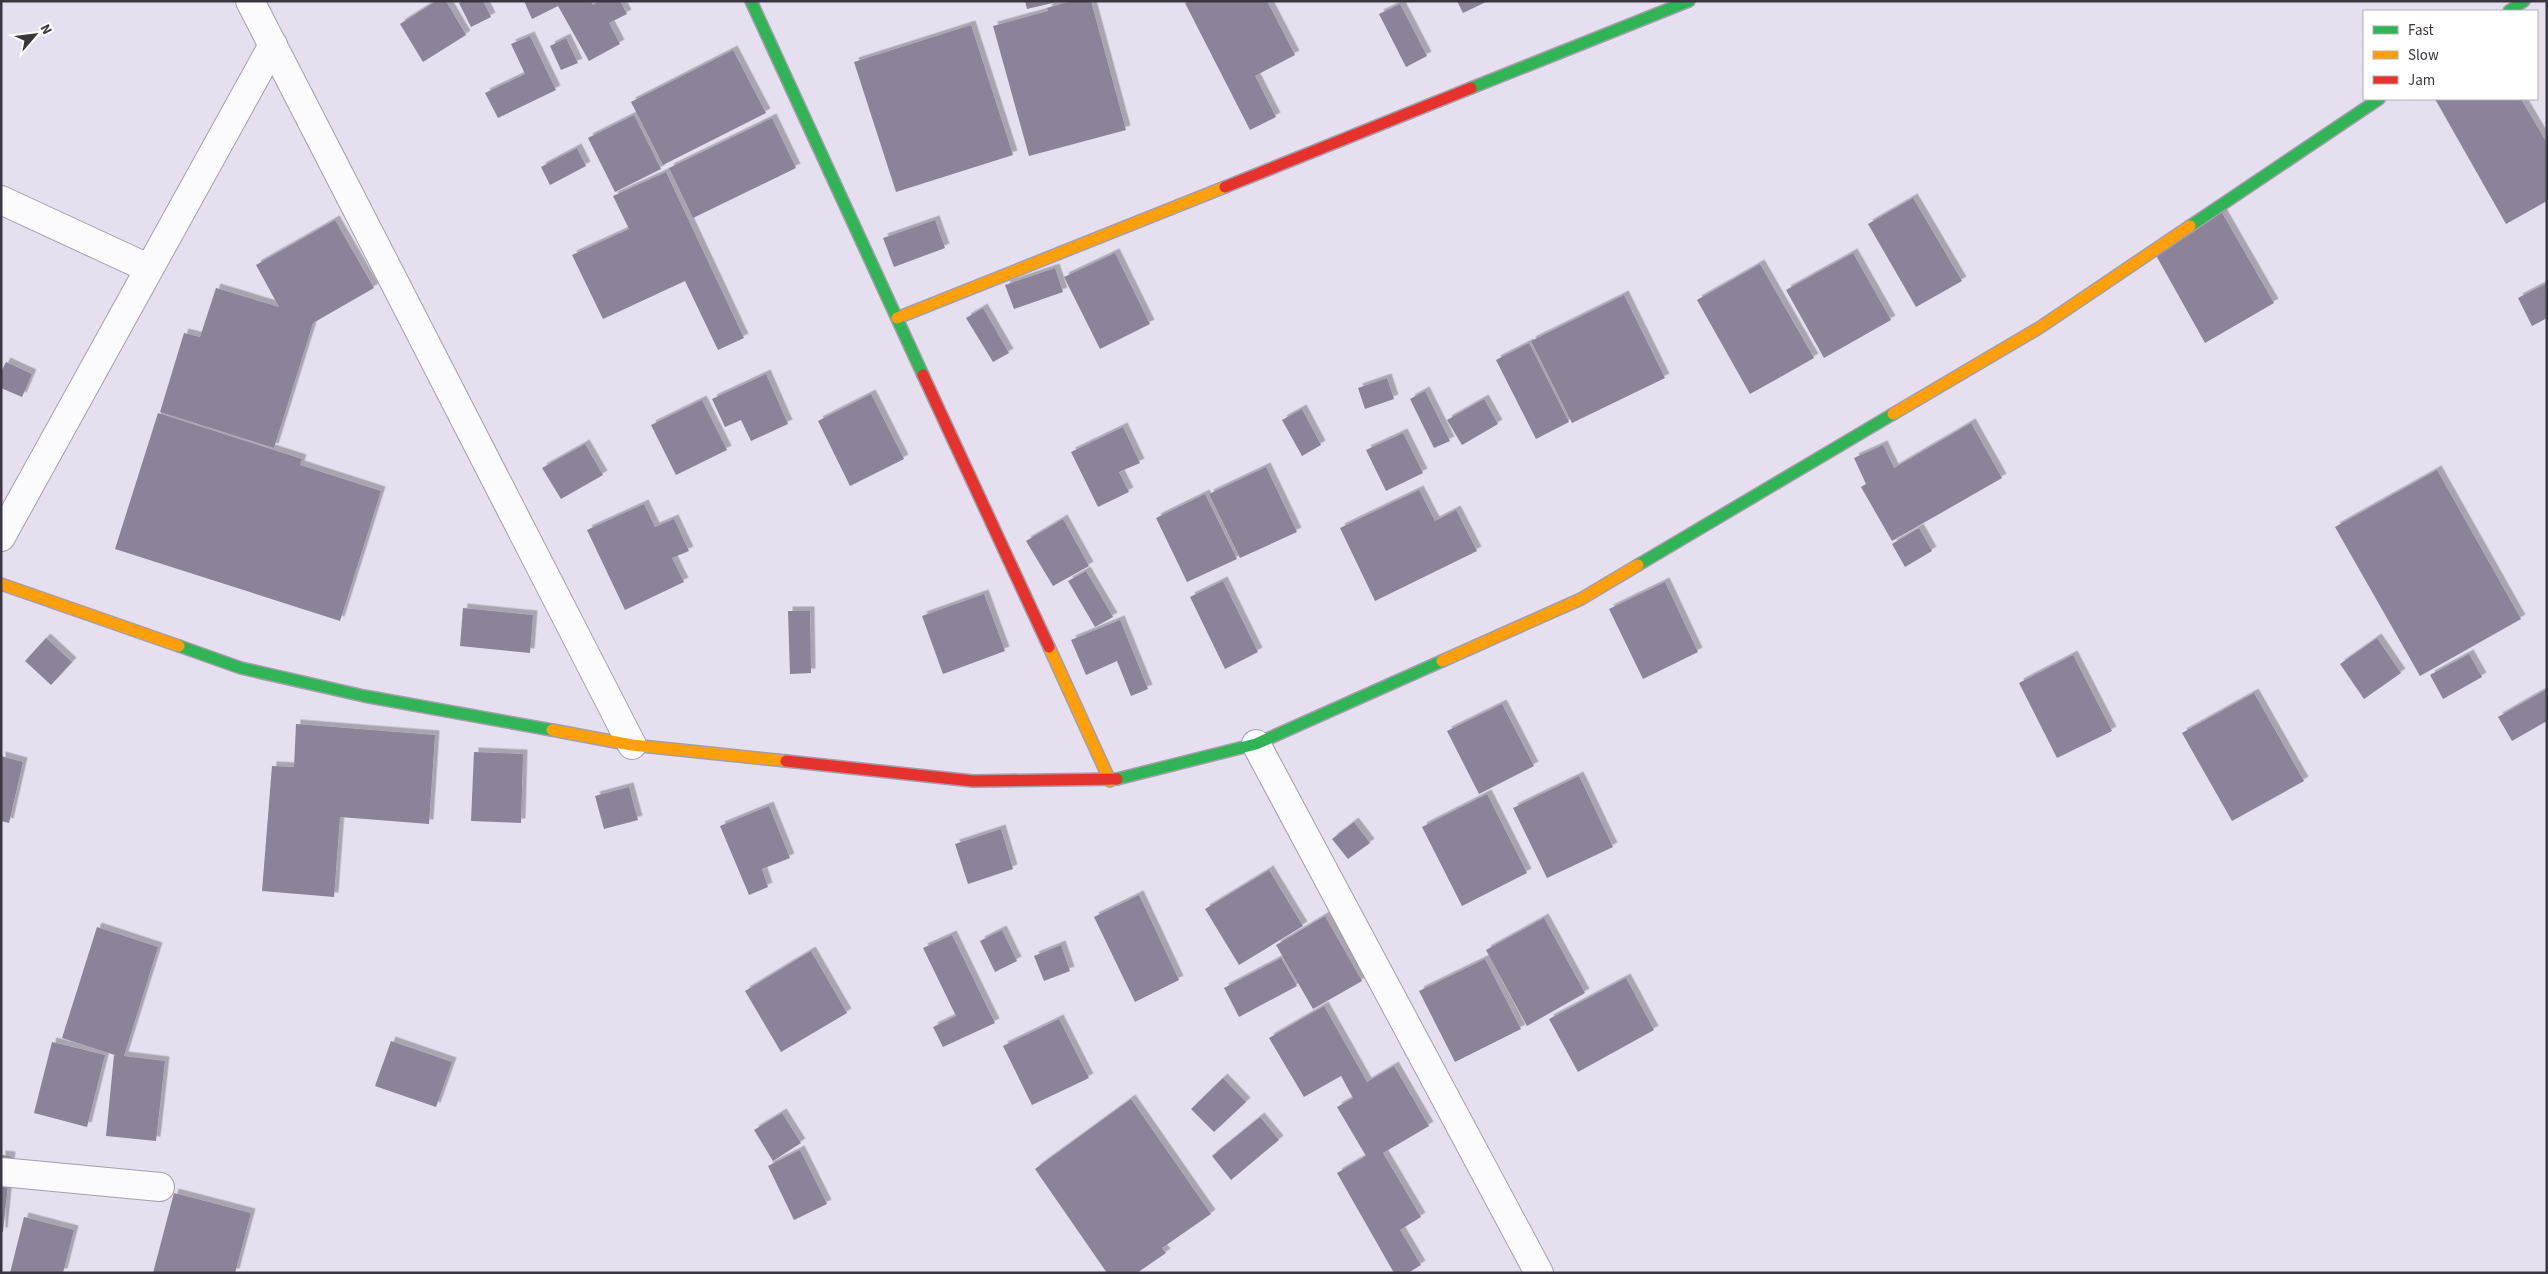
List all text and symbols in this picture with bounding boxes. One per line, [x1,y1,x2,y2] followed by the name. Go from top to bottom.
[10,10,60,60] north arrow
[2363,10,2538,100] legend
[2408,20,2434,41] text: Fast
[35,21,57,38] text: N
[2408,45,2439,66] text: Slow
[2408,70,2435,91] text: Jam

